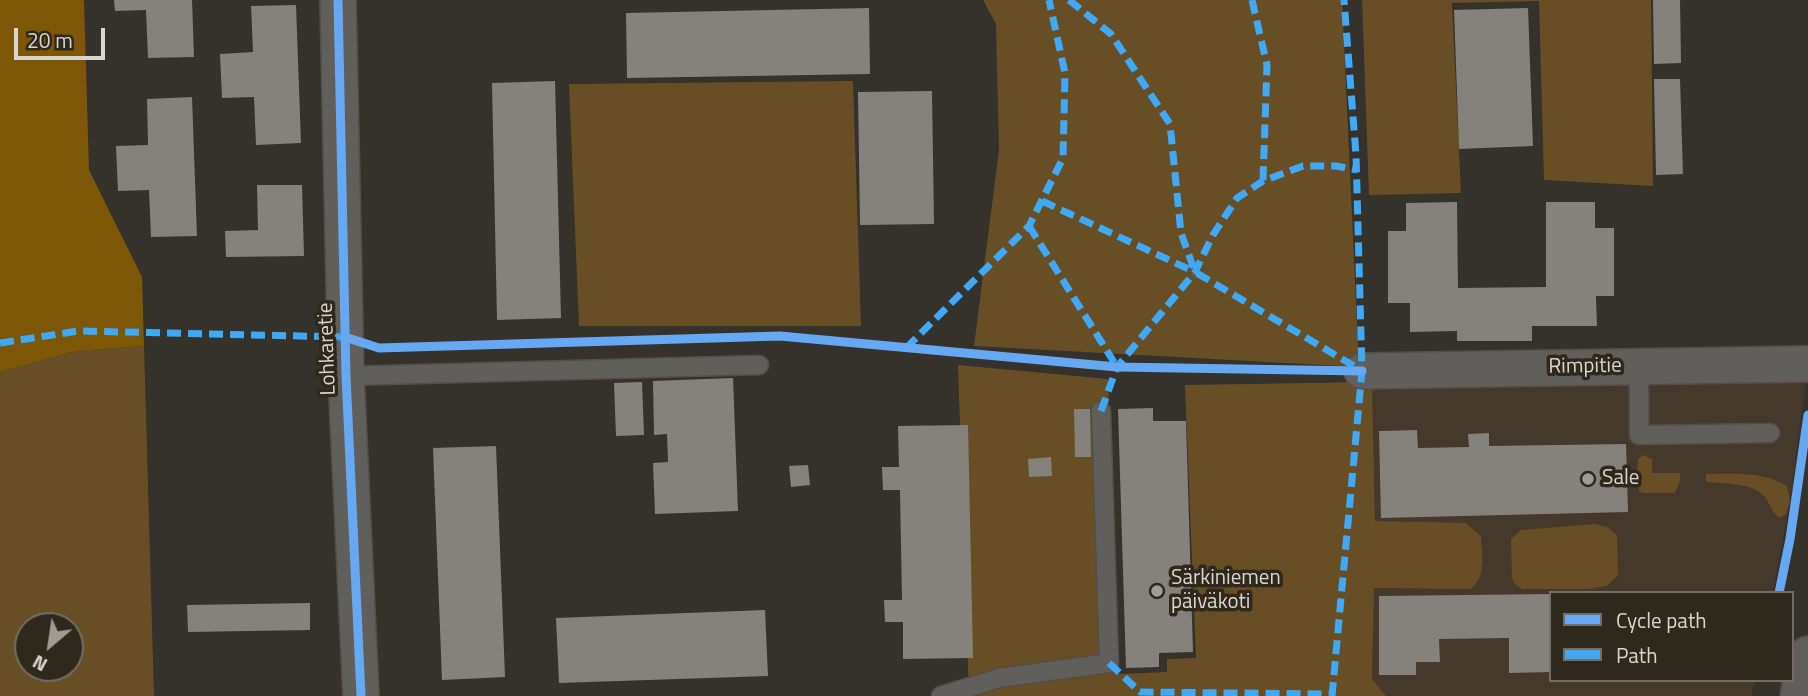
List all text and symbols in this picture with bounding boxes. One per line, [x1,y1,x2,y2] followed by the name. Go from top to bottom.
[18,14,108,58] scale bar
[27,24,73,56] text: 20 m
[314,302,342,396] street label: Lohkaretie
[1548,354,1622,380] street label: Rimpitie
[1602,466,1639,492] place label: Sale
[1580,471,1596,487] marker: Sale
[1171,566,1281,616] place label: Särkiniemen päiväkoti
[1149,583,1165,599] marker: Särkiniemen päiväkoti
[1549,591,1794,682] legend
[1616,604,1707,636] text: Cycle path
[14,612,84,682] north arrow
[1616,639,1658,671] text: Path
[27,648,52,680] text: N

